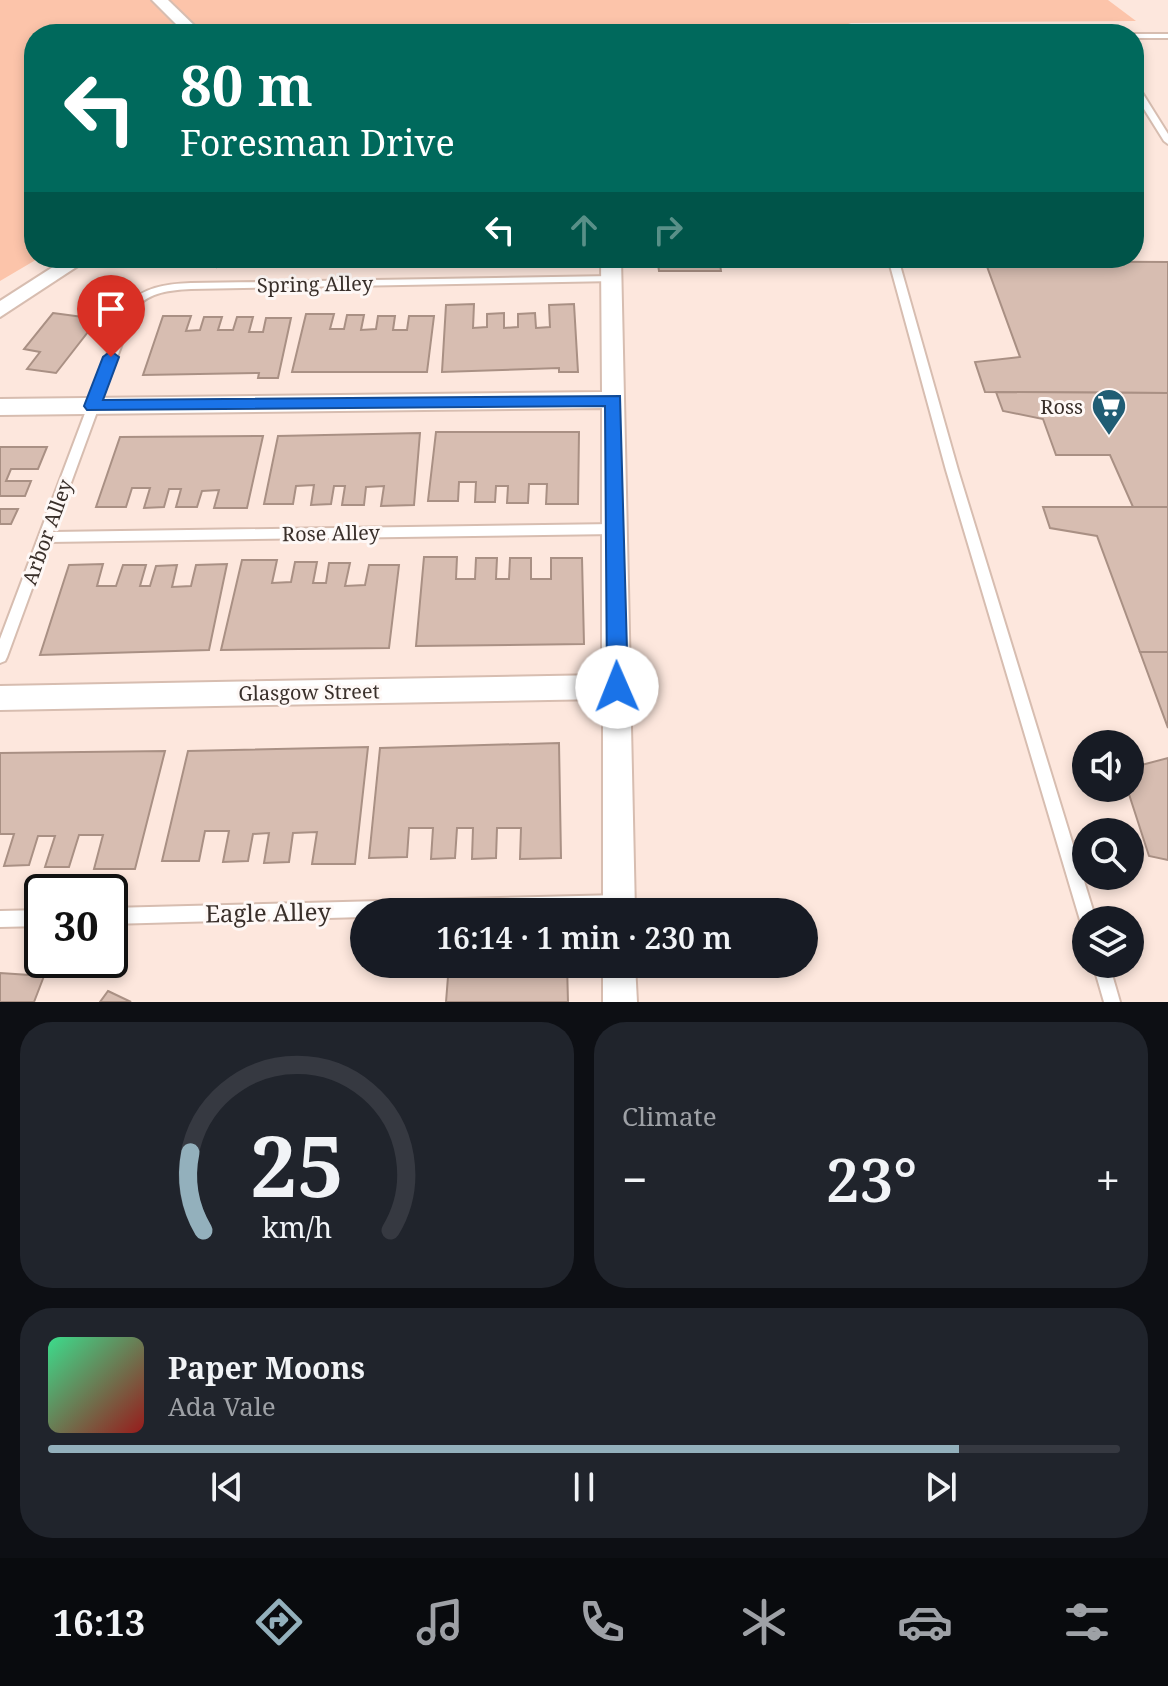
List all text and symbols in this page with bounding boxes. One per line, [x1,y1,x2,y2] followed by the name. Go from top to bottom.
[180,46,313,122] text: 80 m
[48,56,152,160] icon: left
[180,118,455,167] text: Foresman Drive
[478,208,522,252] icon: left
[562,208,606,252] icon: ahead
[646,208,690,252] icon: right
[257,269,374,299] street label: Spring Alley
[77,275,145,357] pin
[89,287,133,331] icon: arrive
[1090,387,1128,437] supermarket icon: Ross
[1040,393,1083,420] place label: Ross
[15,475,79,589] street label: Arbor Alley
[282,519,381,547] street label: Rose Alley
[575,645,659,729] position arrow
[238,677,380,707] street label: Glasgow Street
[1072,730,1144,978] map controls
[1072,730,1144,802] button: sound
[1072,818,1144,890] button: search
[24,874,128,978] speed limit sign: 30
[205,894,332,930] street label: Eagle Alley
[1072,906,1144,978] button: layers
[436,917,732,958] text: 16:14 · 1 min · 230 m
[622,1098,717,1134] text: Climate
[250,1108,344,1221] text: 25
[826,1138,917,1220] text: 23°
[622,1149,647,1209] text: −
[1095,1149,1120,1209] text: +
[262,1207,332,1246] text: km/h
[168,1347,365,1388] text: Paper Moons
[168,1388,276,1424] text: Ada Vale
[205,1465,249,1509] icon: previous
[562,1465,606,1509] icon: pause
[919,1465,963,1509] icon: next
[251,1594,307,1650] icon: directions
[412,1594,468,1650] icon: music
[574,1594,630,1650] icon: phone
[736,1594,792,1650] icon: climate
[897,1594,953,1650] icon: car
[1059,1594,1115,1650] icon: filters
[53,1598,145,1647] text: 16:13

